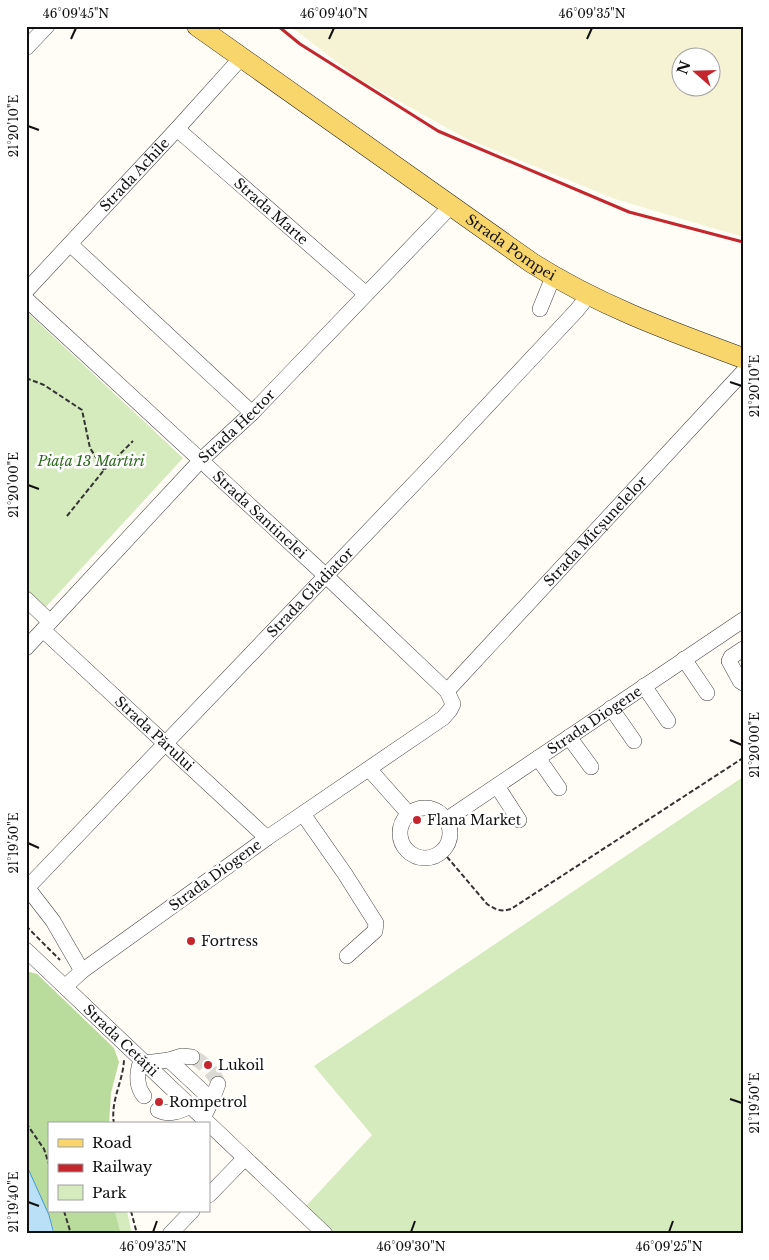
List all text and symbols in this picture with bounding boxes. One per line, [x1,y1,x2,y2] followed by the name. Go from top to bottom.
[43,6,109,21] text: 46°09'45"N
[300,6,368,21] text: 46°09'40"N
[558,6,626,21] text: 46°09'35"N
[672,48,722,98] north arrow
[673,58,694,77] text: N
[6,94,21,157] text: 21°20'10"E
[96,134,173,215] street label: Strada Achile
[230,174,312,249] street label: Strada Marte
[462,210,559,285] street label: Strada Pompei
[747,354,762,417] text: 21°20'10"E
[195,385,279,467] street label: Strada Hector
[6,452,21,518] text: 21°20'00"E
[36,452,145,470] park label: Piața 13 Martiri
[209,467,311,563] street label: Strada Santinelei
[540,472,651,590] street label: Strada Micșunelelor
[263,543,357,641] street label: Strada Gladiator
[544,682,645,758] street label: Strada Diogene
[111,692,198,775] street label: Strada Părului
[747,712,762,778] text: 21°20'00"E
[427,811,522,829] place label: Flana Market
[6,812,21,873] text: 21°19'50"E
[411,814,423,826] marker: Flana Market
[165,835,265,915] street label: Strada Diogene
[201,932,258,950] place label: Fortress
[185,935,197,947] marker: Fortress
[80,1000,163,1080] street label: Strada Cetății
[218,1056,265,1074] place label: Lukoil
[202,1059,214,1071] marker: Lukoil
[747,1072,762,1133] text: 21°19'50"E
[169,1093,248,1111] place label: Rompetrol
[153,1096,165,1108] marker: Rompetrol
[48,1122,210,1212] legend
[92,1133,132,1152] text: Road
[92,1157,153,1176] text: Railway
[6,1171,21,1232] text: 21°19'40"E
[92,1183,128,1202] text: Park
[119,1239,187,1254] text: 46°09'35"N
[377,1239,446,1254] text: 46°09'30"N
[635,1239,703,1254] text: 46°09'25"N

